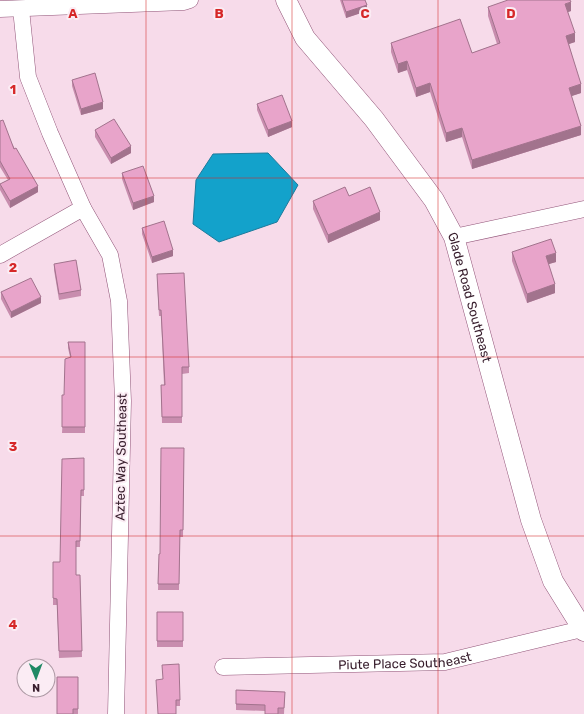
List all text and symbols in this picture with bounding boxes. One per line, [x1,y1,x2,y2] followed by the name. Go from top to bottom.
[68,6,78,21] text: A
[214,6,224,21] text: B
[360,6,370,21] text: C
[506,6,516,21] text: D
[10,82,16,97] text: 1
[445,229,495,364] street label: Glade Road Southeast
[9,260,17,275] text: 2
[112,393,130,521] street label: Aztec Way Southeast
[9,439,18,454] text: 3
[9,617,18,632] text: 4
[338,648,473,672] street label: Piute Place Southeast
[16,658,56,698] north arrow
[32,681,40,694] text: N

